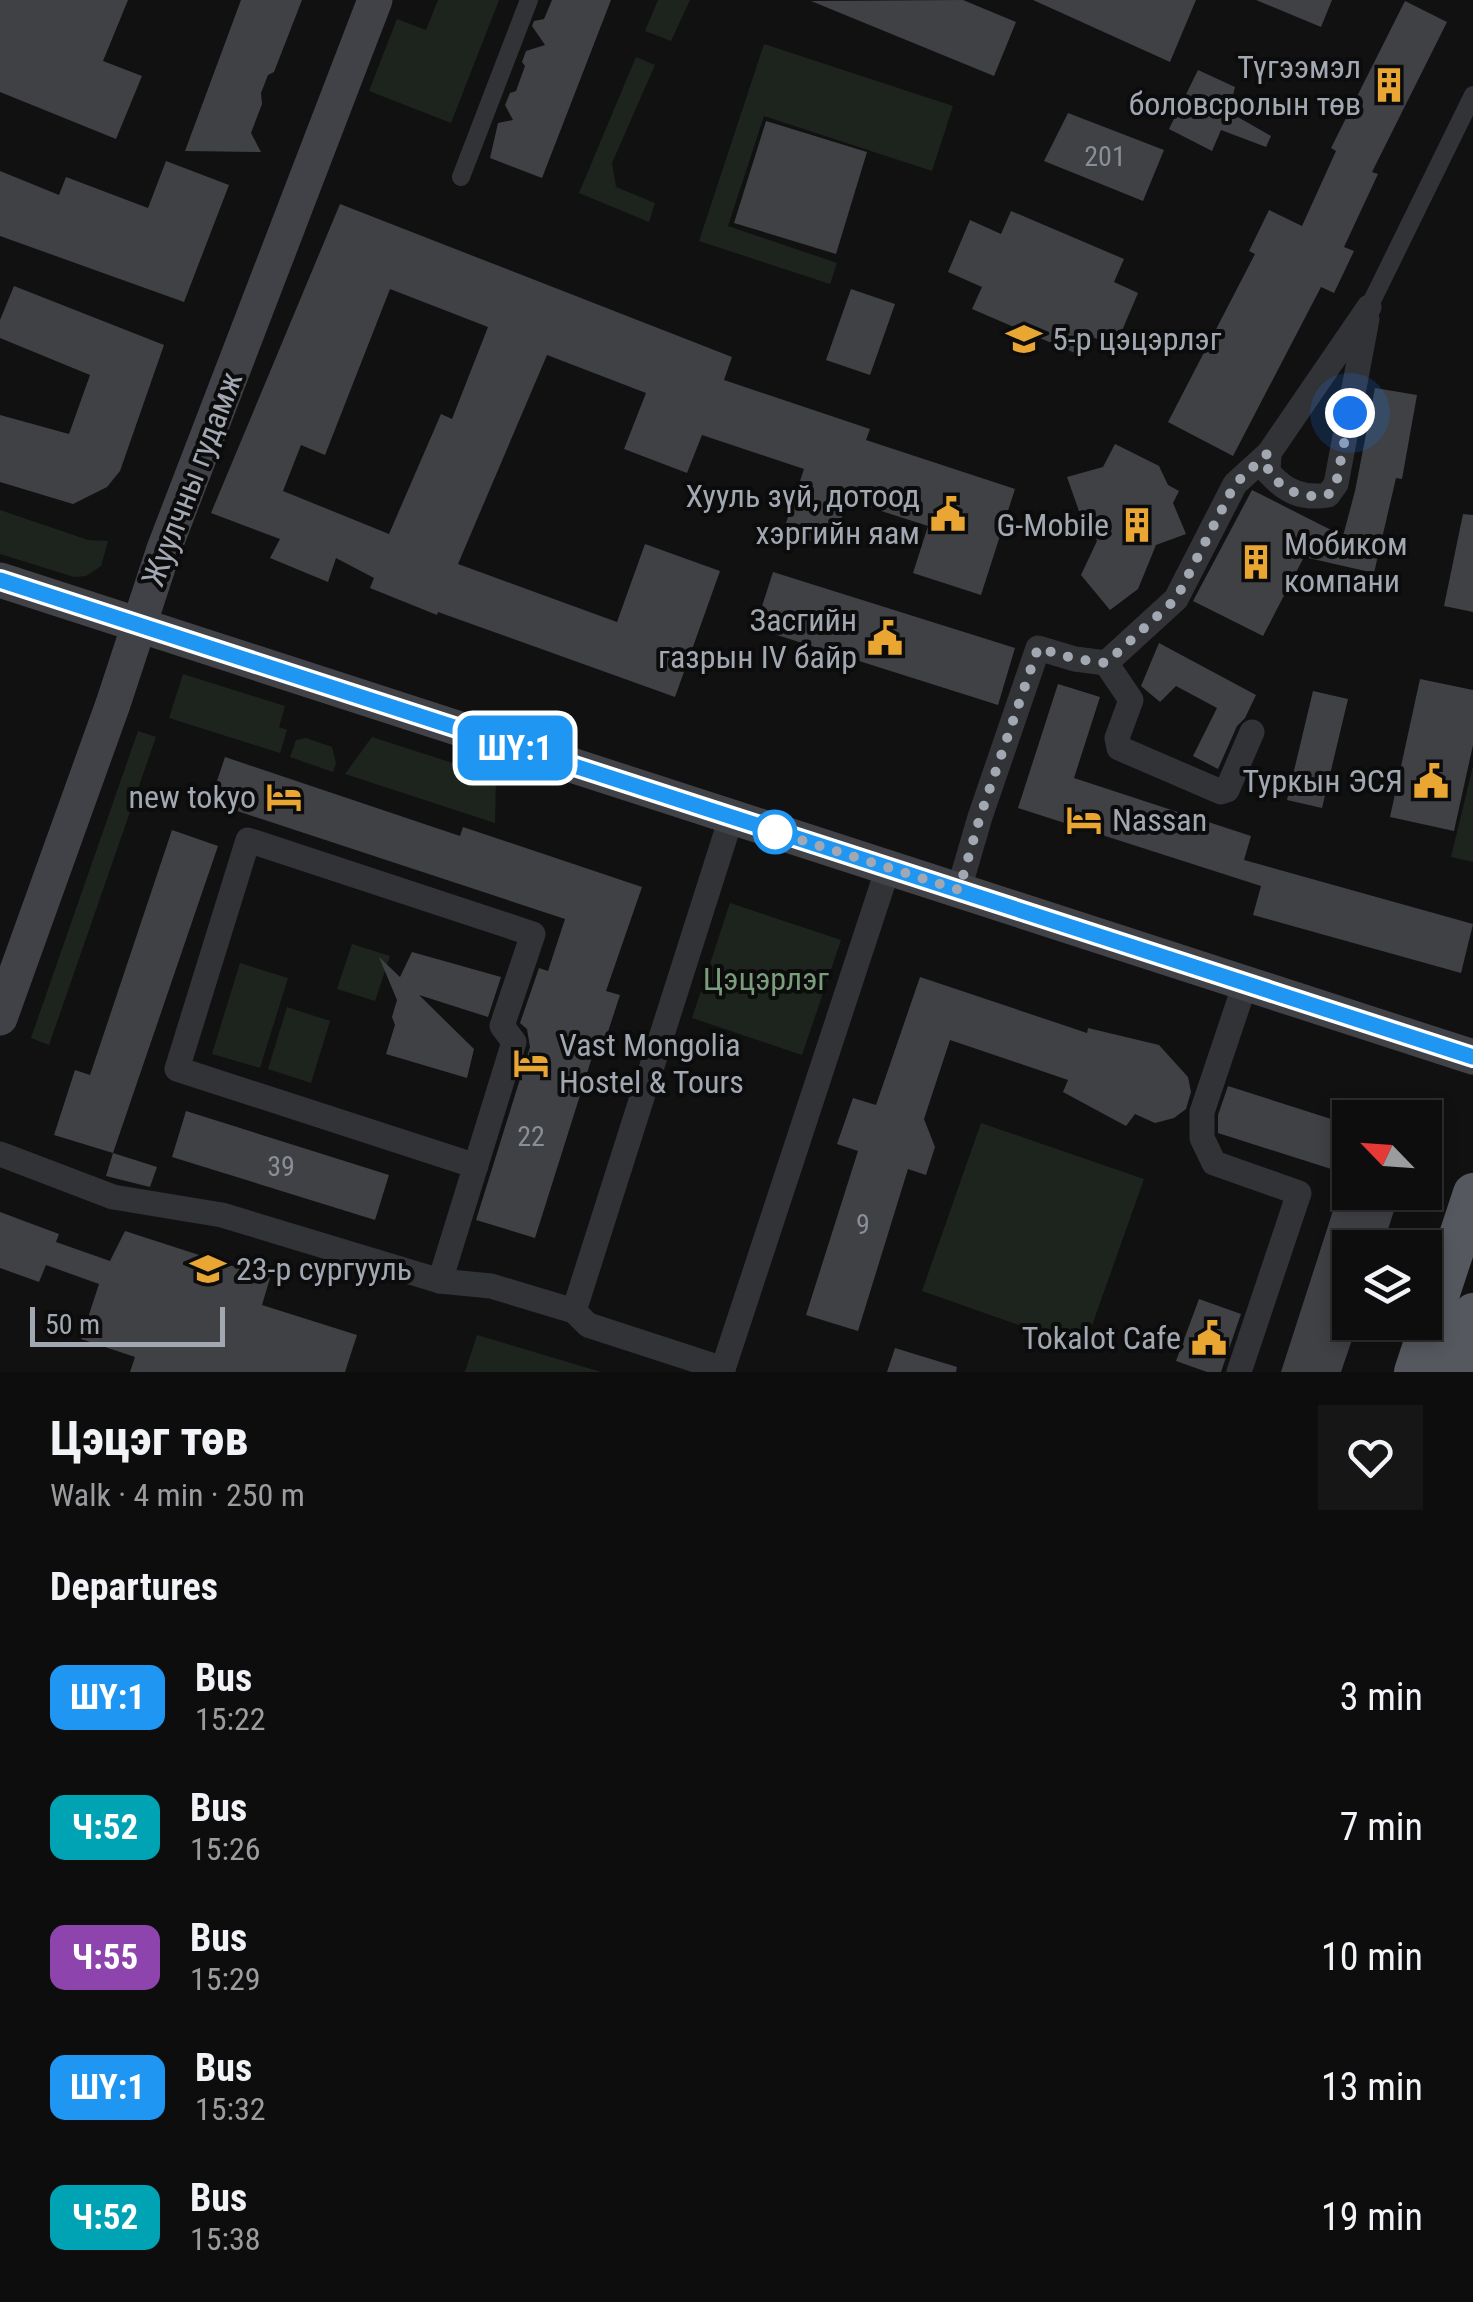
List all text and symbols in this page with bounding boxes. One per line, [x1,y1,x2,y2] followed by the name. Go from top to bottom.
[1129,48,1361,123] place label: Түгээмэл боловсролын төв
[1370,66,1408,104] building icon: Түгээмэл боловсролын төв
[1084,140,1126,173] house number: 201
[1005,320,1043,358] school or university icon: 5-р цэцэрлэг
[1052,320,1222,358] place label: 5-р цэцэрлэг
[134,366,250,592] street label: Жуулчны гудамж
[1325,388,1375,438] your location
[685,477,920,552] place label: Хууль зүй, дотоод хэргийн яам
[929,495,967,533] public building icon: Хууль зүй, дотоод хэргийн яам
[996,506,1109,544] place label: G-Mobile
[1118,506,1156,544] building icon: G-Mobile
[1284,525,1408,600] place label: Мобиком компани
[1237,543,1275,581] building icon: Мобиком компани
[658,601,857,676] place label: Засгийн газрын IV байр
[866,619,904,657] public building icon: Засгийн газрын IV байр
[445,716,585,780] line badge: ШҮ:1
[478,728,552,769] text: ШҮ:1
[1243,762,1403,800] place label: Туркын ЭСЯ
[1412,762,1450,800] public building icon: Туркын ЭСЯ
[129,778,256,816] place label: new tokyo
[265,778,303,816] hotel icon: new tokyo
[1065,801,1103,839] hotel icon: Nassan
[1112,801,1207,839] place label: Nassan
[754,811,796,853] unlabelled marker
[703,960,829,998] park label: Цэцэрлэг
[559,1026,744,1101] place label: Vast Mongolia Hostel & Tours
[512,1044,550,1082] hotel icon: Vast Mongolia Hostel & Tours
[1332,1100,1442,1210] north arrow
[1332,1100,1442,1340] map controls
[517,1120,545,1153] house number: 22
[267,1150,295,1183] house number: 39
[856,1208,870,1241] house number: 9
[1332,1230,1442,1340] button: layers
[189,1250,227,1288] school or university icon: 23-р сургууль
[236,1250,412,1288] place label: 23-р сургууль
[30,1302,225,1346] scale bar
[45,1308,100,1341] text: 50 m
[1022,1319,1181,1357] place label: Tokalot Cafe
[1190,1319,1228,1357] public building icon: Tokalot Cafe
[1318,1405,1423,1510] button: heart
[50,1410,248,1467] text: Цэцэг төв
[50,1476,305,1514] text: Walk · 4 min · 250 m
[50,1565,218,1609] text: Departures
[195,1656,252,1700] text: Bus
[1340,1675,1423,1719] text: 3 min
[70,1677,145,1718] text: ШҮ:1
[195,1700,266,1738] text: 15:22
[190,1786,247,1830] text: Bus
[1340,1805,1423,1849] text: 7 min
[72,1807,138,1848] text: Ч:52
[190,1830,261,1868] text: 15:26
[190,1916,247,1960] text: Bus
[1321,1935,1423,1979] text: 10 min
[72,1937,138,1978] text: Ч:55
[190,1960,261,1998] text: 15:29
[195,2046,252,2090] text: Bus
[1321,2065,1423,2109] text: 13 min
[70,2067,145,2108] text: ШҮ:1
[195,2090,266,2128] text: 15:32
[190,2176,247,2220] text: Bus
[1321,2195,1423,2239] text: 19 min
[72,2197,138,2238] text: Ч:52
[190,2220,261,2258] text: 15:38

